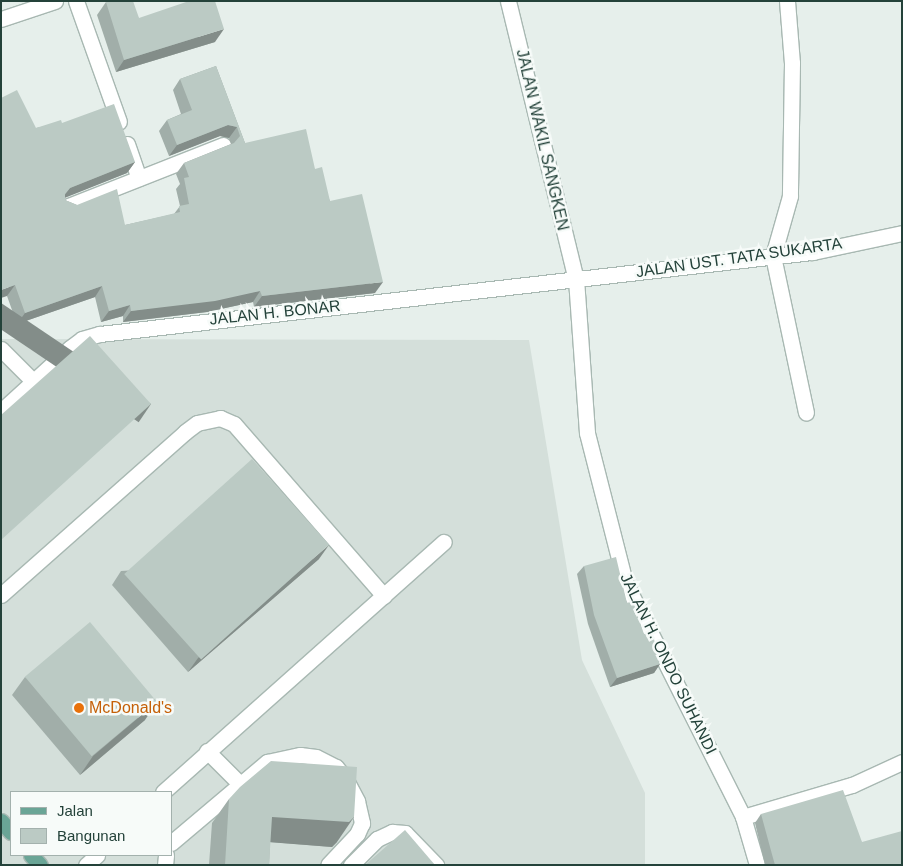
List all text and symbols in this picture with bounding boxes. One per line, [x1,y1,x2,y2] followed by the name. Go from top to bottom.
[512,47,572,233] street label: JALAN WAKIL SANGKEN
[634,234,844,282] street label: JALAN UST. TATA SUKARTA
[209,297,341,329] street label: JALAN H. BONAR
[616,570,720,758] street label: JALAN H. ONDO SUHANDI
[89,698,172,718] place label: McDonald's
[73,702,85,714] marker: McDonald's
[10,791,172,856] legend
[57,802,93,819] text: Jalan
[57,827,125,844] text: Bangunan

